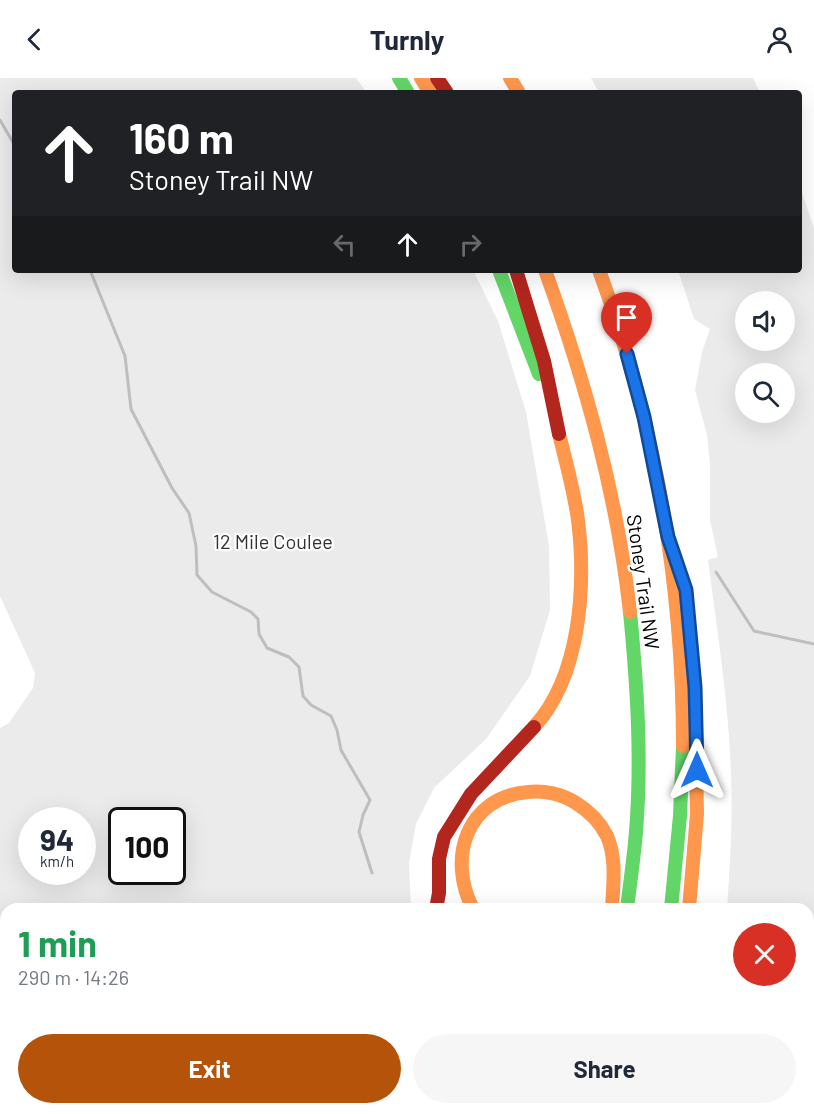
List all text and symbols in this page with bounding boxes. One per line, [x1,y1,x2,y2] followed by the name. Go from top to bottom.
[18,23,51,56] icon: back
[370,23,444,55] text: Turnly
[763,23,796,56] icon: person
[129,112,234,162] text: 160 m
[30,114,108,192] icon: ahead
[129,163,313,195] text: Stoney Trail NW
[328,228,361,261] icon: left
[391,228,424,261] icon: ahead
[454,228,487,261] icon: right
[735,291,795,423] map controls
[735,291,795,351] button: sound
[601,292,652,354] pin
[610,301,643,334] icon: arrive
[735,363,795,423] button: search
[623,513,665,651] street label: Stoney Trail NW
[213,529,333,553] park label: 12 Mile Coulee
[665,738,729,802] position arrow
[108,807,186,885] speed limit sign: 100
[40,821,74,857] text: 94
[40,852,74,870] text: km/h
[18,921,97,964] text: 1 min
[733,923,796,986] button: close
[18,965,129,989] text: 290 m · 14:26
[18,1034,401,1103] button: Exit
[413,1034,796,1103] button: Share

